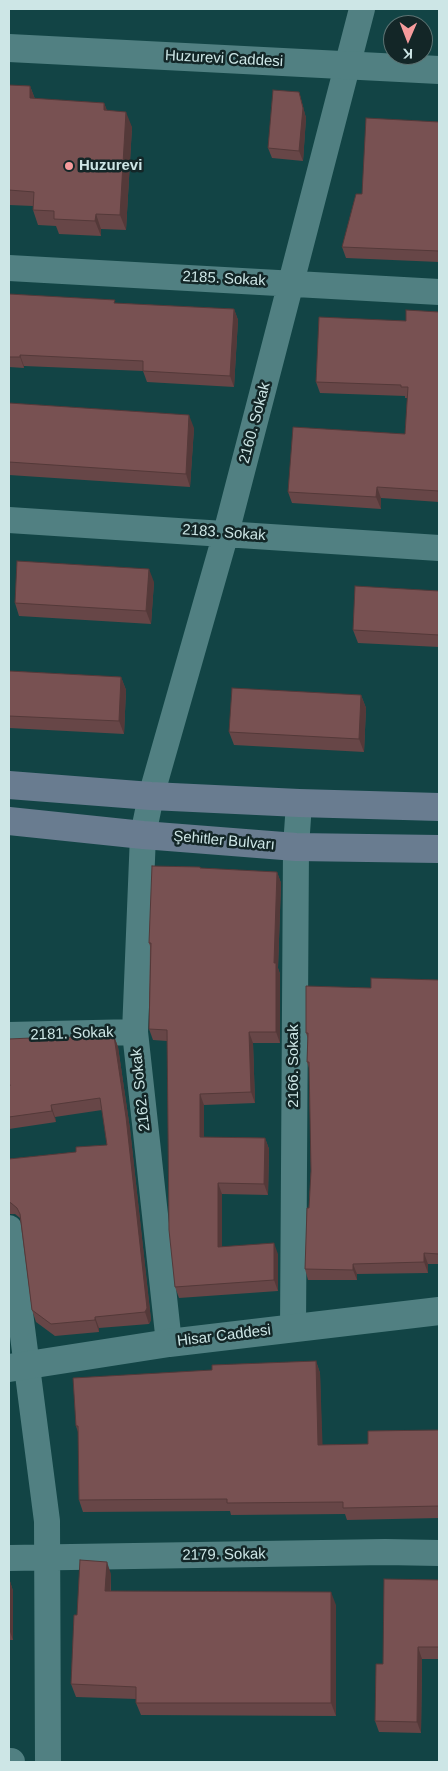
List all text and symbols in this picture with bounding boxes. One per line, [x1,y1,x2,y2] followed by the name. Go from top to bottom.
[383,15,433,65] north arrow
[403,46,413,62] text: K
[164,47,284,71] street label: Huzurevi Caddesi
[79,157,142,175] place label: Huzurevi
[63,160,75,172] marker: Huzurevi
[182,268,266,290] street label: 2185. Sokak
[236,380,274,466] street label: 2160. Sokak
[182,521,266,545] street label: 2183. Sokak
[173,828,275,854] street label: Şehitler Bulvarı
[30,1024,114,1044] street label: 2181. Sokak
[285,1024,303,1108] street label: 2166. Sokak
[128,1048,154,1132] street label: 2162. Sokak
[176,1321,272,1351] street label: Hisar Caddesi
[182,1545,266,1565] street label: 2179. Sokak

